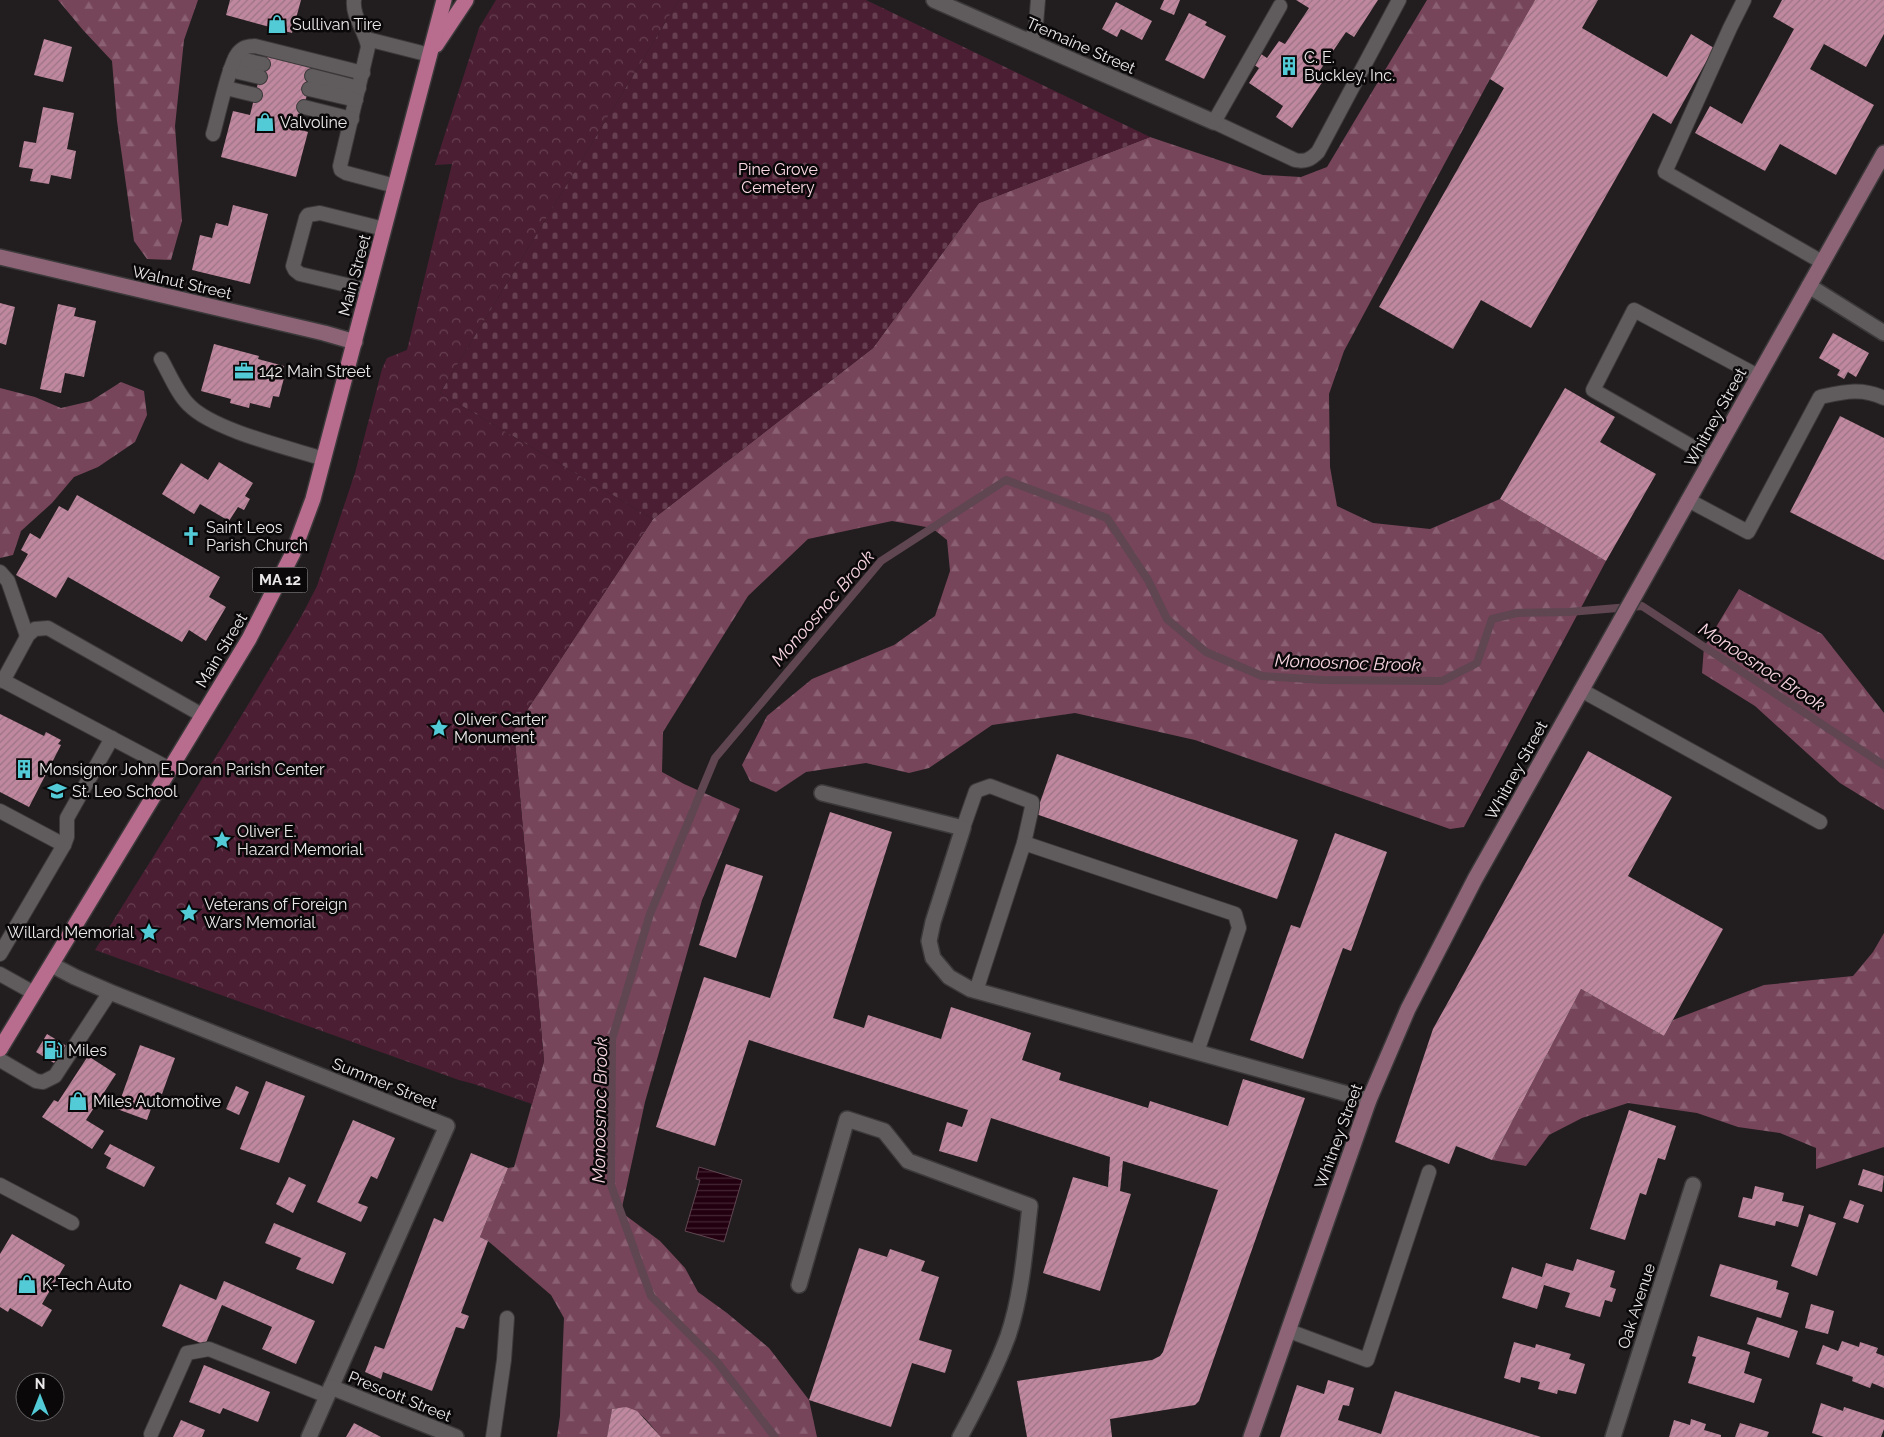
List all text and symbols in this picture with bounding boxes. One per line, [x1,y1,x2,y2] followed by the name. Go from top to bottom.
[266,13,288,35] shop icon: Sullivan Tire
[1023,13,1139,78] street label: Tremaine Street
[292,15,381,34] place label: Sullivan Tire
[1304,48,1395,85] place label: C. E. Buckley, Inc.
[1278,55,1300,77] building icon: C. E. Buckley, Inc.
[254,111,276,133] shop icon: Valvoline
[280,113,347,132] place label: Valvoline
[738,160,818,197] park label: Pine Grove Cemetery
[334,232,375,318] street label: Main Street
[130,262,234,303] street label: Walnut Street
[233,360,255,382] office icon: 142 Main Street
[259,362,372,381] place label: 142 Main Street
[1680,364,1751,470] street label: Whitney Street
[206,518,308,555] place label: Saint Leos Parish Church
[180,525,202,547] church icon: Saint Leos Parish Church
[767,545,879,670] water label: Monoosnoc Brook
[252,568,308,592] road number: MA 12
[192,609,252,691] street label: Main Street
[1695,618,1830,715] water label: Monoosnoc Brook
[1274,649,1422,676] water label: Monoosnoc Brook
[454,710,547,747] place label: Oliver Carter Monument
[428,717,450,739] place icon: Oliver Carter Monument
[1481,717,1552,823] street label: Whitney Street
[13,758,35,780] building icon: Monsignor John E. Doran Parish Center
[39,760,325,779] place label: Monsignor John E. Doran Parish Center
[46,780,68,802] school or university icon: St. Leo School
[72,782,178,801] place label: St. Leo School
[237,822,364,859] place label: Oliver E. Hazard Memorial
[211,829,233,851] place icon: Oliver E. Hazard Memorial
[204,895,347,932] place label: Veterans of Foreign Wars Memorial
[178,902,200,924] place icon: Veterans of Foreign Wars Memorial
[138,921,160,943] place icon: Willard Memorial
[7,923,135,942] place label: Willard Memorial
[588,1036,611,1183] water label: Monoosnoc Brook
[42,1039,64,1061] fuel station icon: Miles
[68,1041,107,1060] place label: Miles
[329,1054,441,1113] street label: Summer Street
[1311,1081,1366,1191] street label: Whitney Street
[67,1090,89,1112] shop icon: Miles Automotive
[93,1092,221,1111] place label: Miles Automotive
[1614,1261,1659,1351] street label: Oak Avenue
[16,1273,38,1295] shop icon: K-Tech Auto
[42,1275,132,1294] place label: K-Tech Auto
[345,1367,455,1426] street label: Prescott Street
[15,1372,65,1422] north arrow
[35,1376,45,1392] text: N

